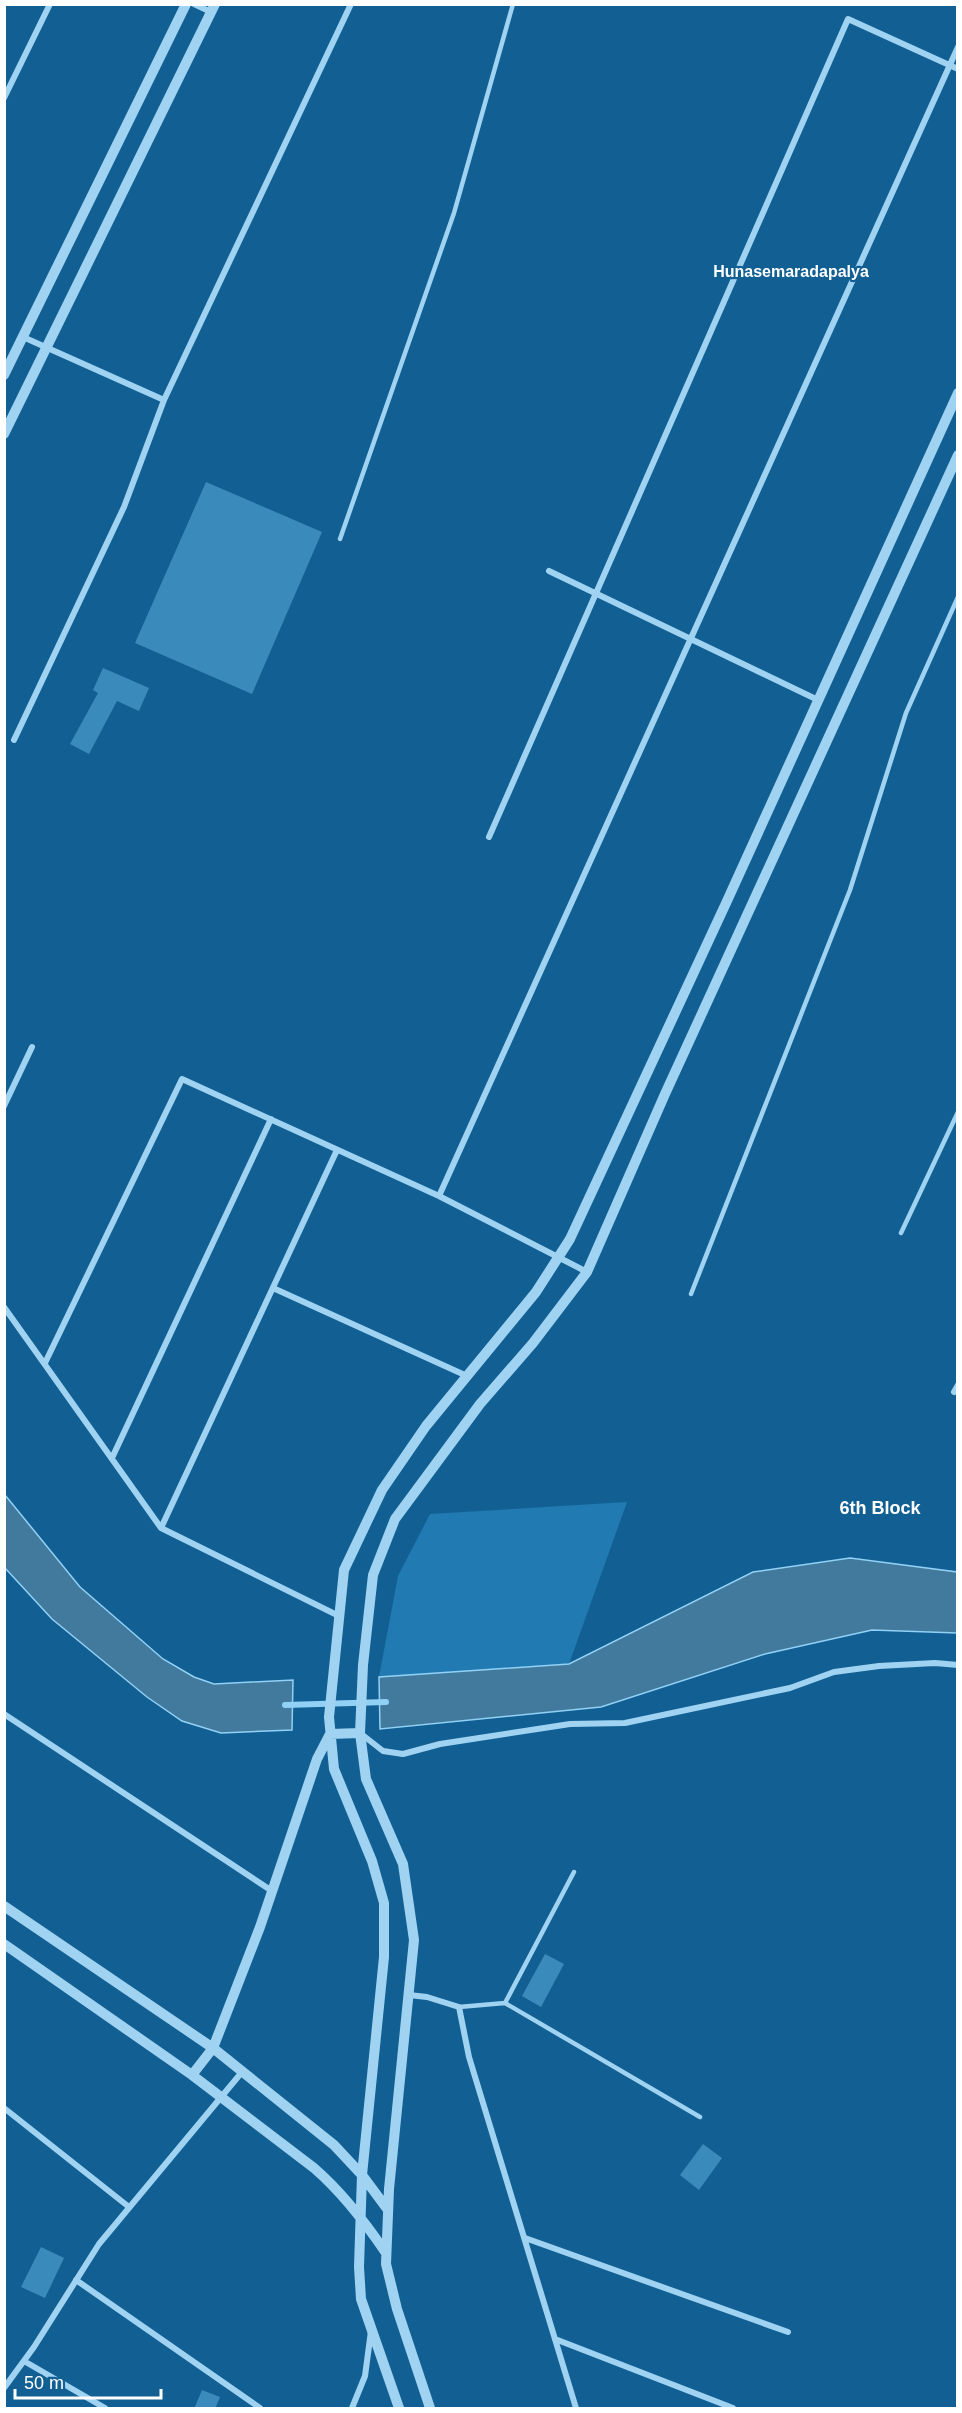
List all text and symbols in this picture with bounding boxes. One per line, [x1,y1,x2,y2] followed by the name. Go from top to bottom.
[713,263,869,280] district label: Hunasemaradapalya
[839,1498,921,1518] district label: 6th Block
[15,2362,160,2400] scale bar
[24,2373,64,2393] text: 50 m

